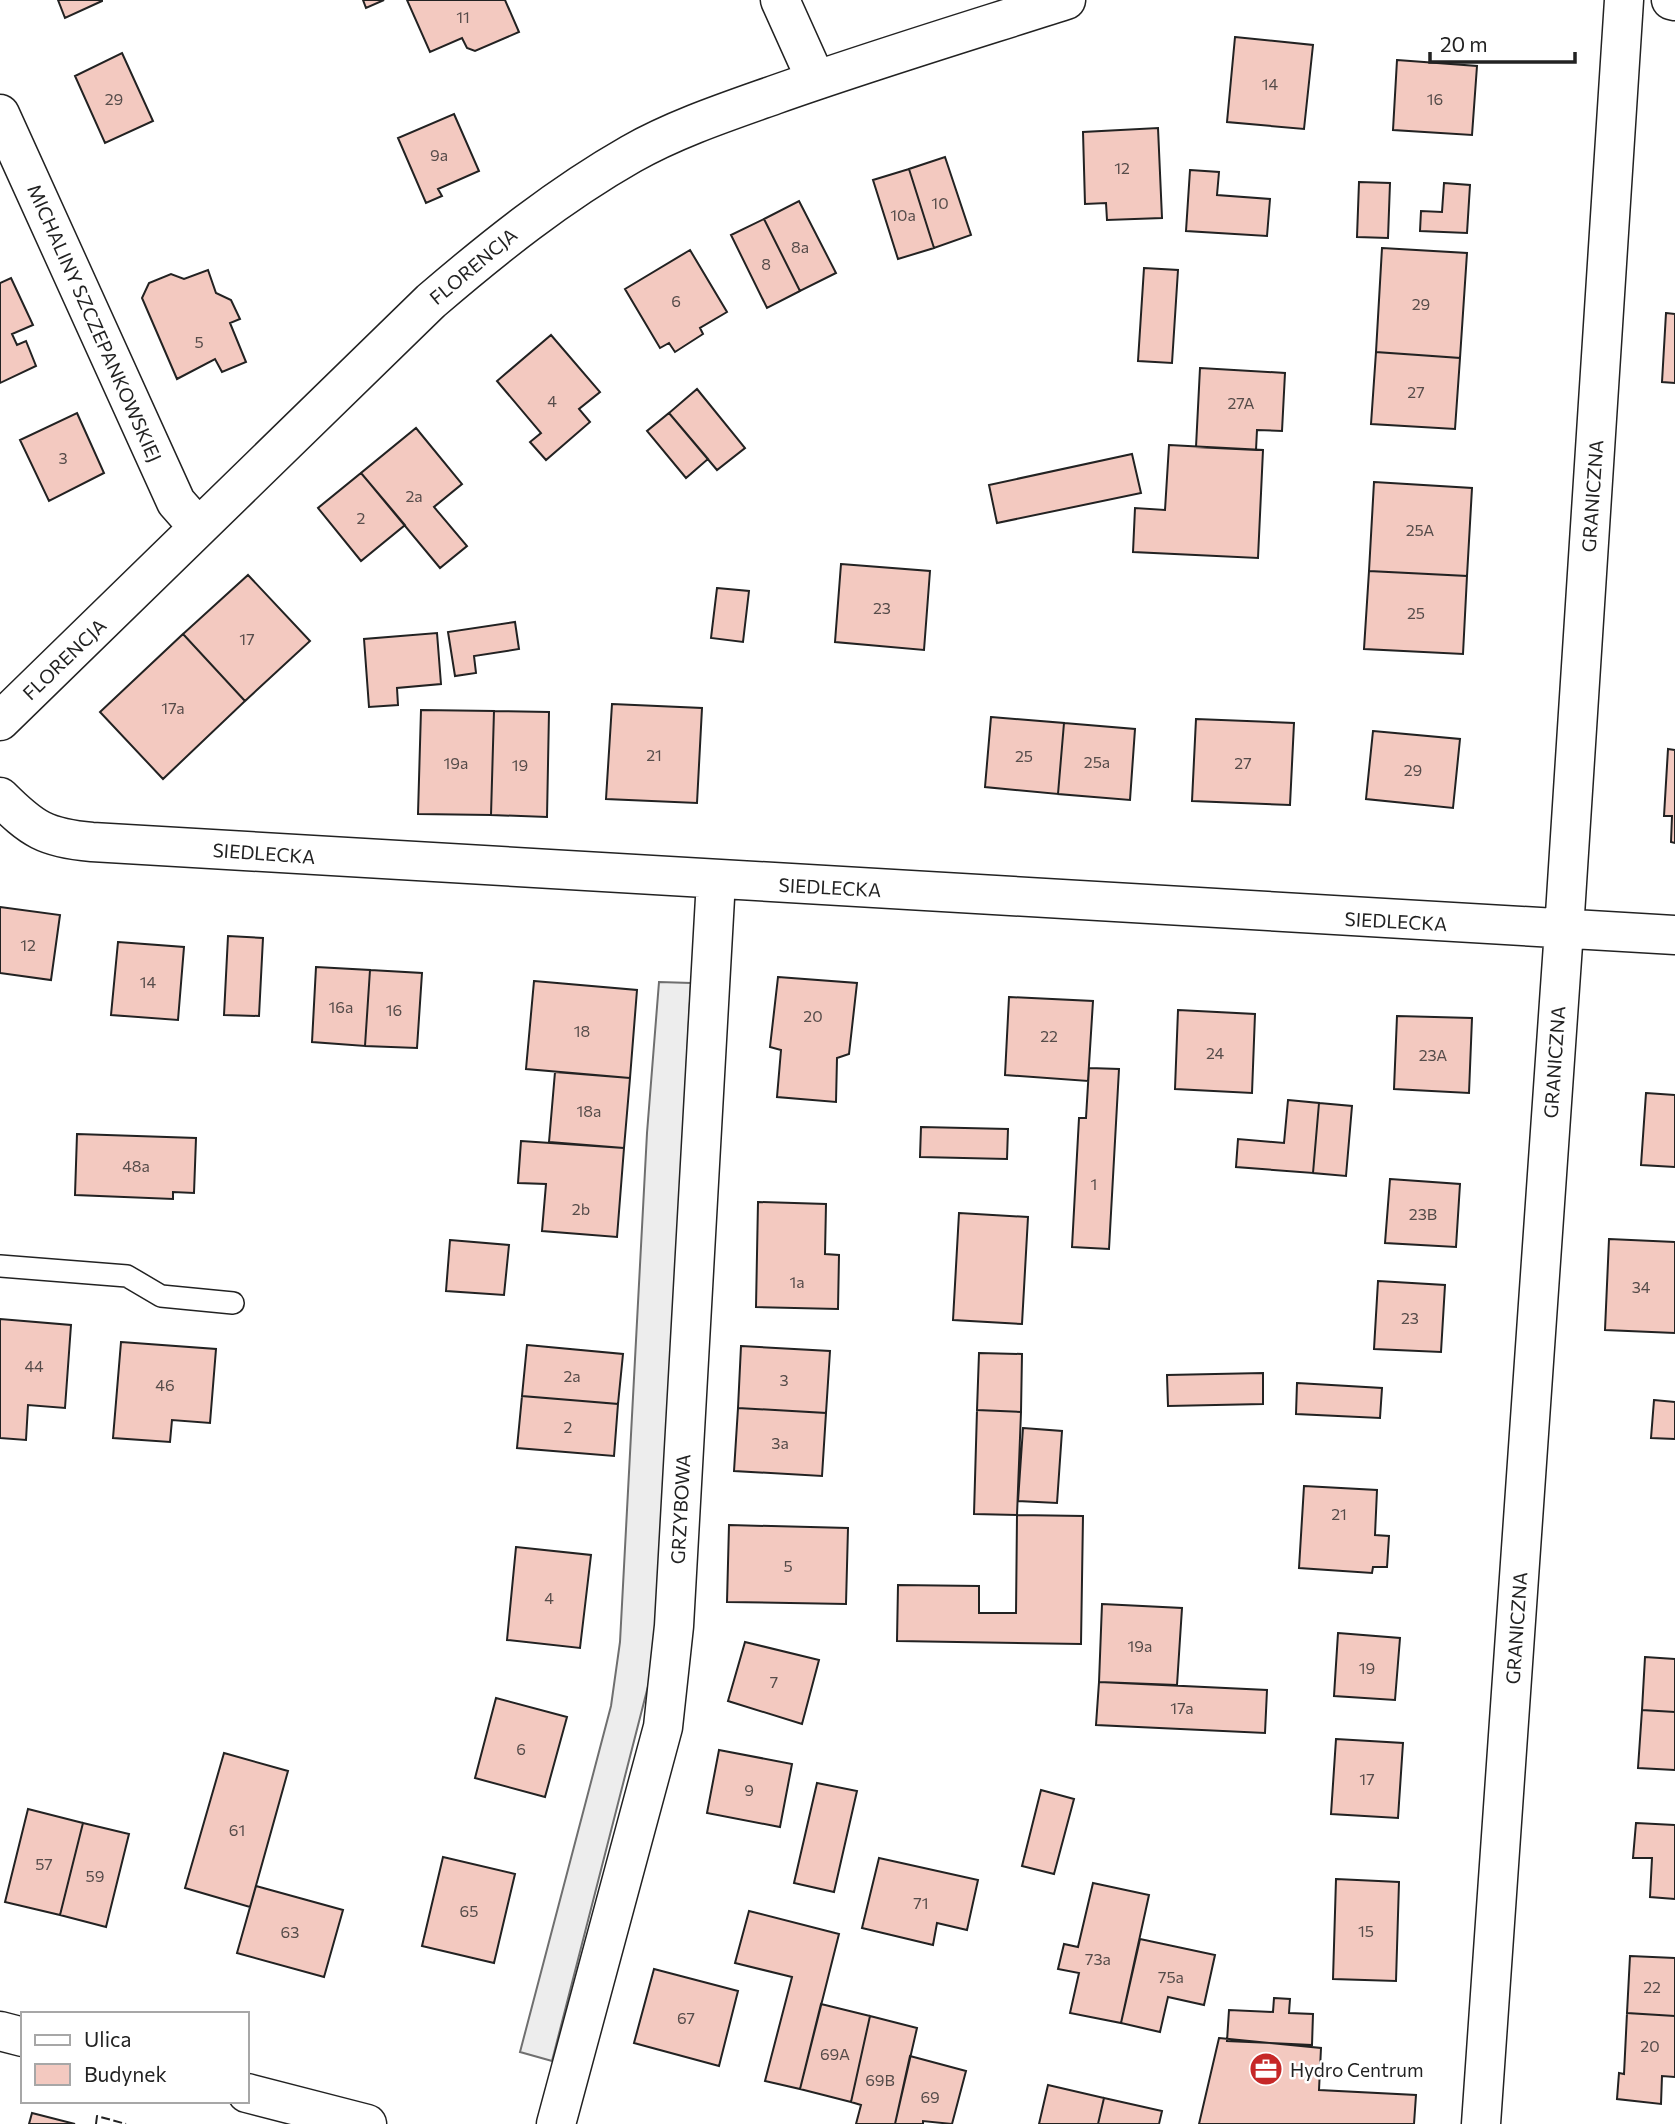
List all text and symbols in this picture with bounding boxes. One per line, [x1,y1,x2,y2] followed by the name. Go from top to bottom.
[456,7,470,26] house number: 11
[1430,21,1575,65] scale bar
[1440,31,1488,56] text: 20 m
[1262,74,1279,93] house number: 14
[105,89,123,108] house number: 29
[1427,89,1443,108] house number: 16
[430,145,448,164] house number: 9a
[1114,158,1130,177] house number: 12
[23,181,167,465] street label: MICHALINY SZCZEPANKOWSKIEJ
[931,193,949,212] house number: 10
[890,205,916,224] house number: 10a
[425,223,521,309] street label: FLORENCJA
[791,237,809,256] house number: 8a
[761,254,771,273] house number: 8
[671,291,681,310] house number: 6
[1412,294,1430,313] house number: 29
[194,332,204,351] house number: 5
[1407,382,1425,401] house number: 27
[547,391,557,410] house number: 4
[1228,393,1254,412] house number: 27A
[1577,439,1607,553] street label: GRANICZNA
[58,448,68,467] house number: 3
[405,486,423,505] house number: 2a
[357,508,366,527] house number: 2
[1406,520,1434,539] house number: 25A
[873,598,891,617] house number: 23
[1407,603,1425,622] house number: 25
[18,614,110,704] street label: FLORENCJA
[239,629,255,648] house number: 17
[161,698,185,717] house number: 17a
[646,745,662,764] house number: 21
[1015,746,1033,765] house number: 25
[1084,752,1110,771] house number: 25a
[444,753,468,772] house number: 19a
[1234,753,1252,772] house number: 27
[512,755,528,774] house number: 19
[1404,760,1422,779] house number: 29
[212,838,316,868] street label: SIEDLECKA
[778,873,882,901] street label: SIEDLECKA
[1344,907,1448,935] street label: SIEDLECKA
[20,935,36,954] house number: 12
[140,972,157,991] house number: 14
[329,997,353,1016] house number: 16a
[386,1000,402,1019] house number: 16
[1539,1005,1569,1119] street label: GRANICZNA
[803,1006,823,1025] house number: 20
[574,1021,590,1040] house number: 18
[1040,1026,1058,1045] house number: 22
[1206,1043,1224,1062] house number: 24
[1419,1045,1447,1064] house number: 23A
[577,1101,601,1120] house number: 18a
[122,1156,150,1175] house number: 48a
[1091,1174,1097,1193] house number: 1
[572,1199,590,1218] house number: 2b
[1409,1204,1437,1223] house number: 23B
[789,1272,805,1291] house number: 1a
[1632,1277,1651,1296] house number: 34
[1401,1308,1419,1327] house number: 23
[24,1356,44,1375] house number: 44
[563,1366,581,1385] house number: 2a
[779,1370,789,1389] house number: 3
[155,1375,175,1394] house number: 46
[564,1417,573,1436] house number: 2
[771,1433,789,1452] house number: 3a
[666,1453,694,1565] street label: GRZYBOWA
[1331,1504,1347,1523] house number: 21
[783,1556,793,1575] house number: 5
[1501,1571,1531,1685] street label: GRANICZNA
[544,1588,554,1607] house number: 4
[1128,1636,1152,1655] house number: 19a
[1359,1658,1375,1677] house number: 19
[770,1672,778,1691] house number: 7
[1170,1698,1194,1717] house number: 17a
[516,1739,526,1758] house number: 6
[1359,1769,1375,1788] house number: 17
[744,1780,754,1799] house number: 9
[229,1820,245,1839] house number: 61
[35,1854,53,1873] house number: 57
[86,1866,104,1885] house number: 59
[913,1893,929,1912] house number: 71
[460,1901,478,1920] house number: 65
[1358,1921,1374,1940] house number: 15
[281,1922,299,1941] house number: 63
[1085,1949,1111,1968] house number: 73a
[1158,1967,1184,1986] house number: 75a
[1643,1977,1661,1996] house number: 22
[677,2008,695,2027] house number: 67
[21,2012,248,2103] legend
[84,2026,131,2051] text: Ulica
[1640,2036,1660,2055] house number: 20
[820,2044,850,2063] house number: 69A
[1247,2050,1285,2088] office icon: Hydro Centrum
[1290,2058,1424,2081] place label: Hydro Centrum
[84,2061,167,2086] text: Budynek
[865,2070,895,2089] house number: 69B
[920,2087,940,2106] house number: 69

